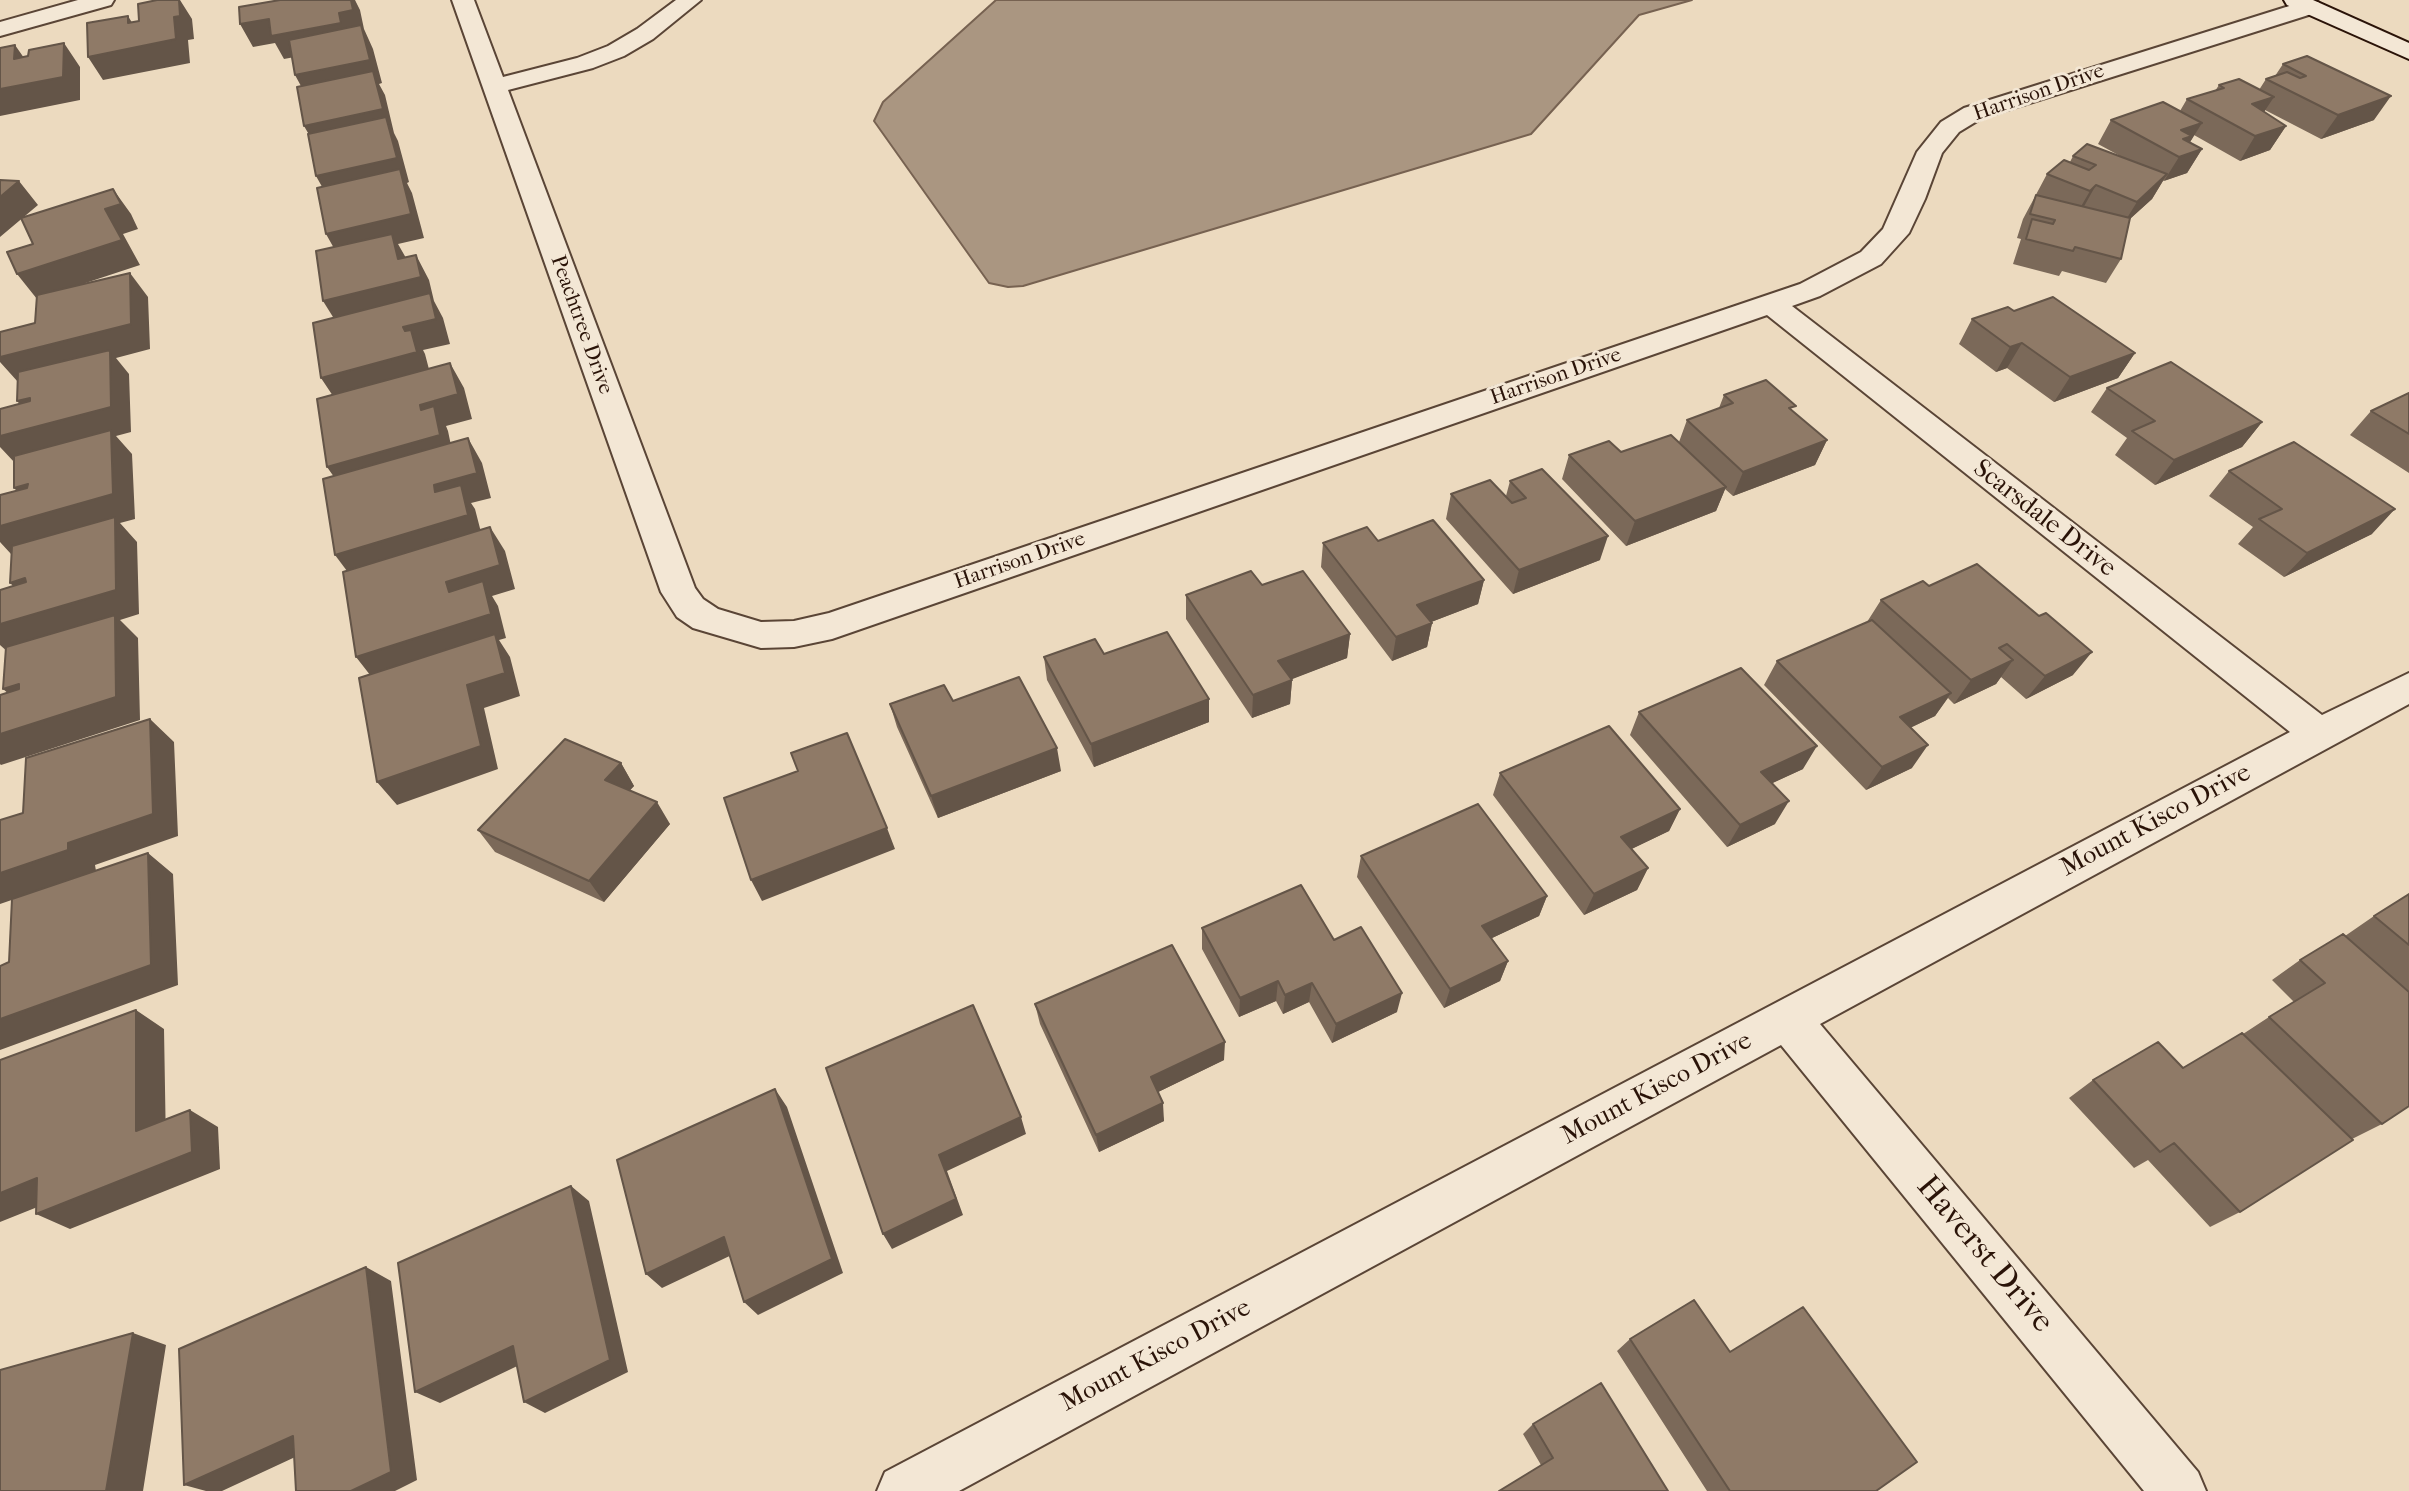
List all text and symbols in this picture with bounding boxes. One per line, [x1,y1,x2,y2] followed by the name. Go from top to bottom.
[1970,59,2108,127] street label: Harrison Drive
[544,252,618,398] street label: Peachtree Drive
[1487,343,1625,411] street label: Harrison Drive
[1966,454,2122,584] street label: Scarsdale Drive
[951,527,1089,595] street label: Harrison Drive
[2056,758,2256,884] street label: Mount Kisco Drive
[1557,1026,1757,1152] street label: Mount Kisco Drive
[1907,1169,2061,1341] street label: Haverst Drive
[1056,1293,1256,1419] street label: Mount Kisco Drive

